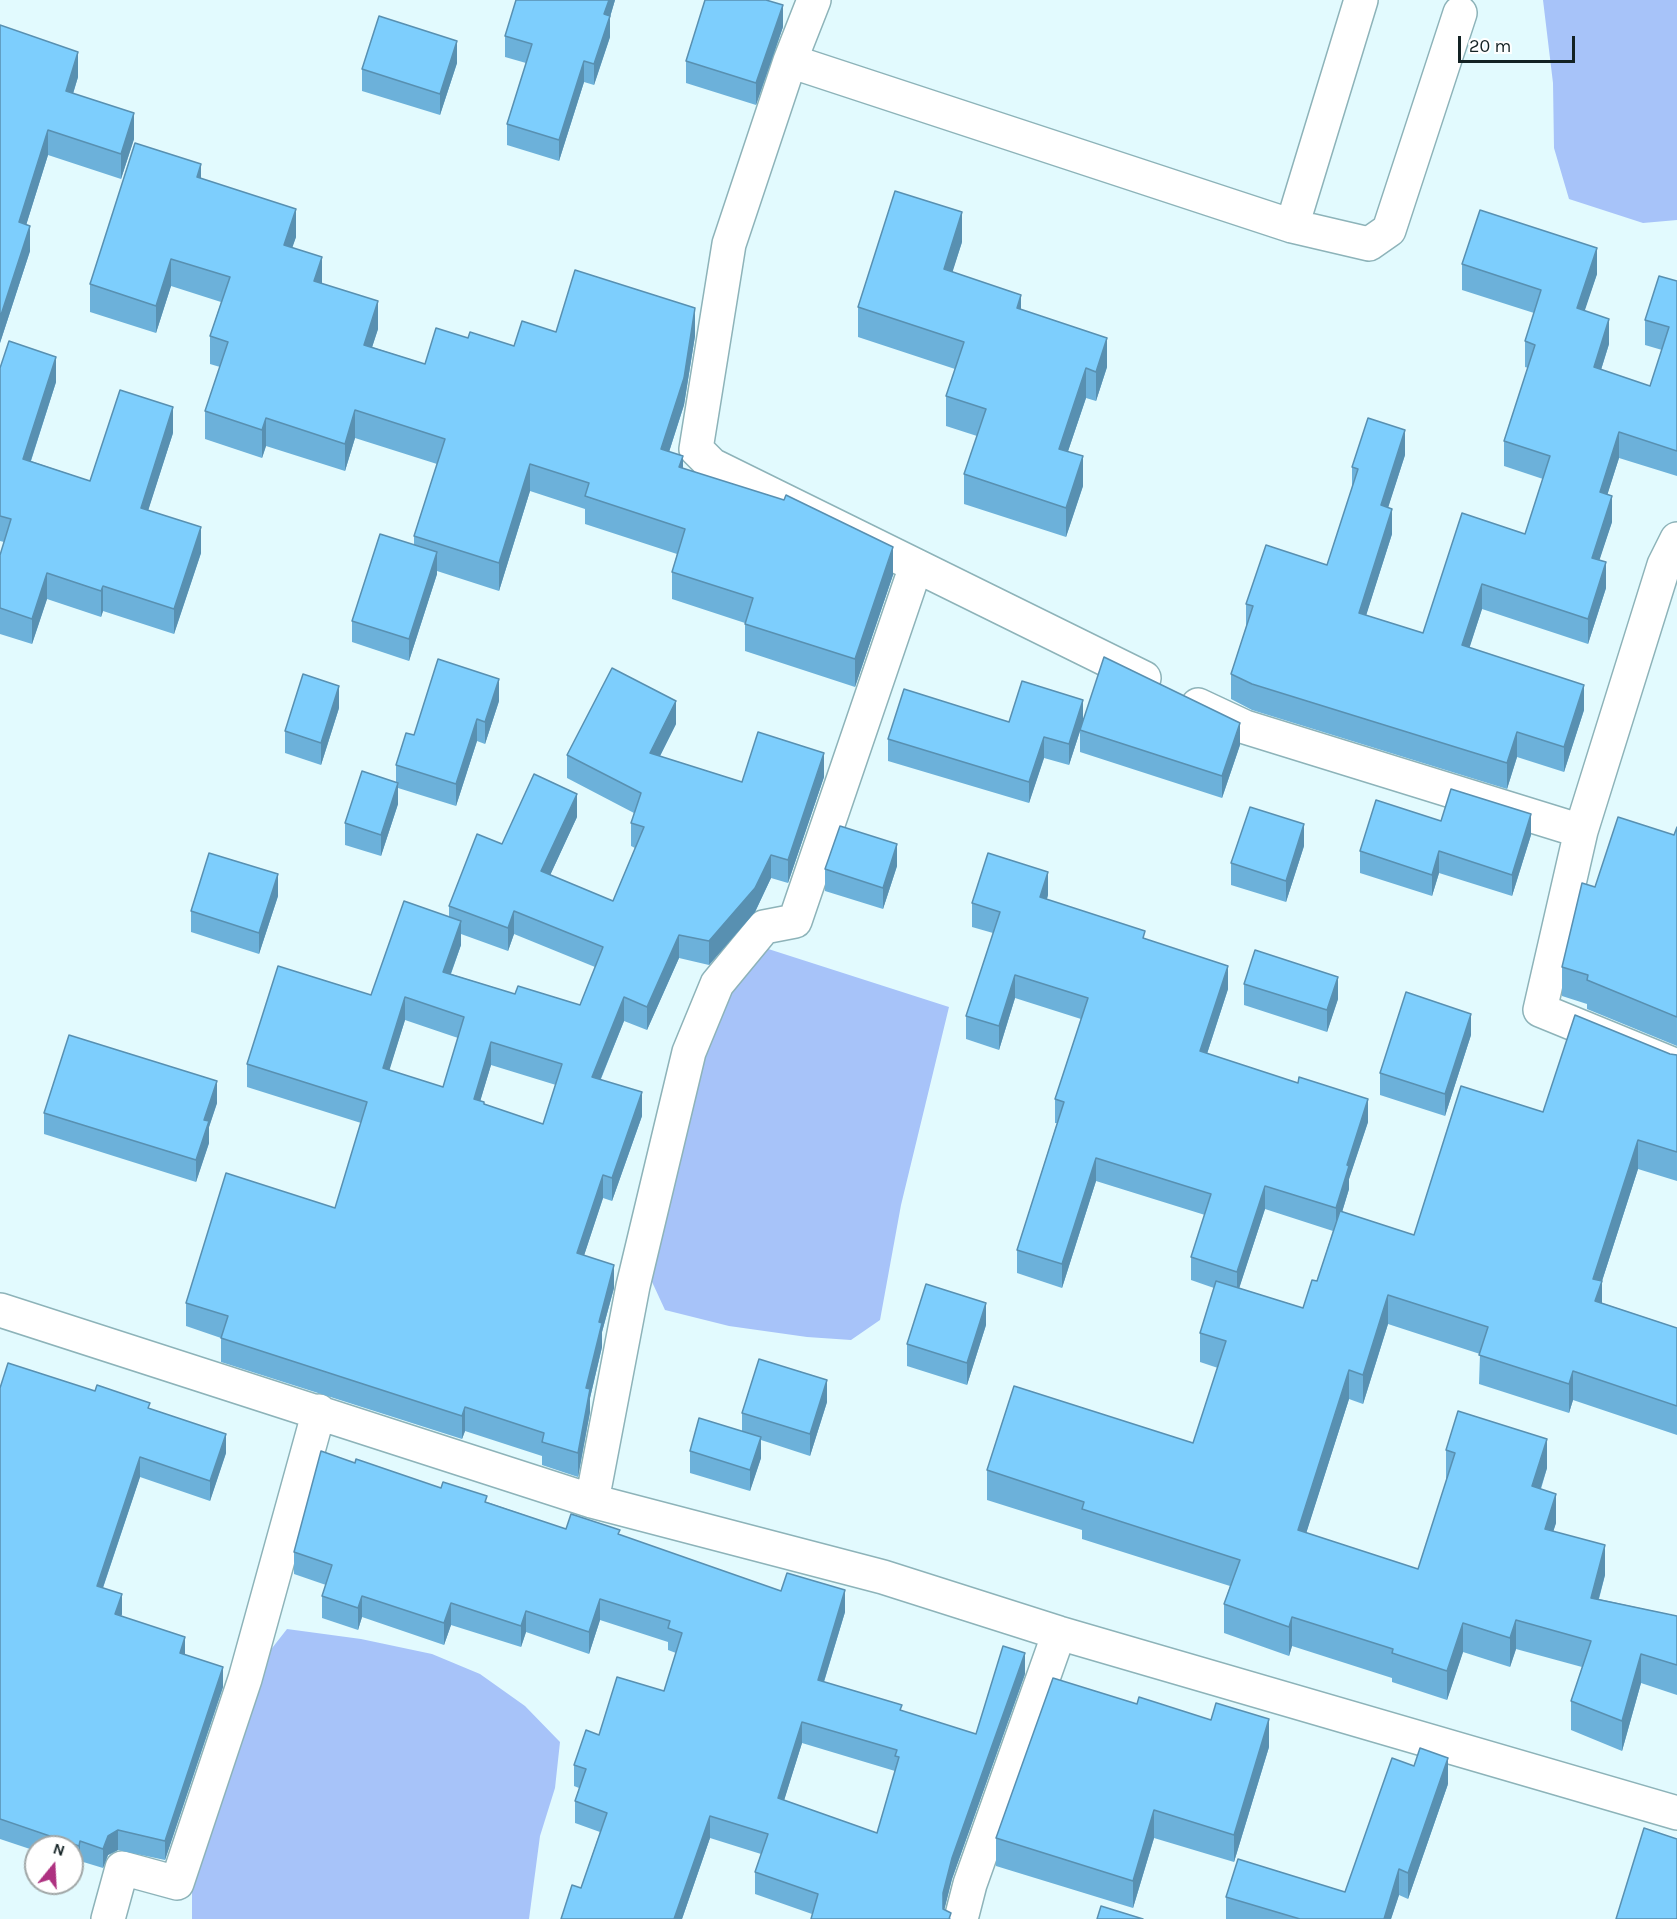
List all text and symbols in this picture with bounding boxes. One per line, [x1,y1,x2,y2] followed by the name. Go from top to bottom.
[1461,24,1578,62] scale bar
[1469,35,1511,57] text: 20 m
[24,1835,84,1895] north arrow
[51,1838,67,1860] text: N

